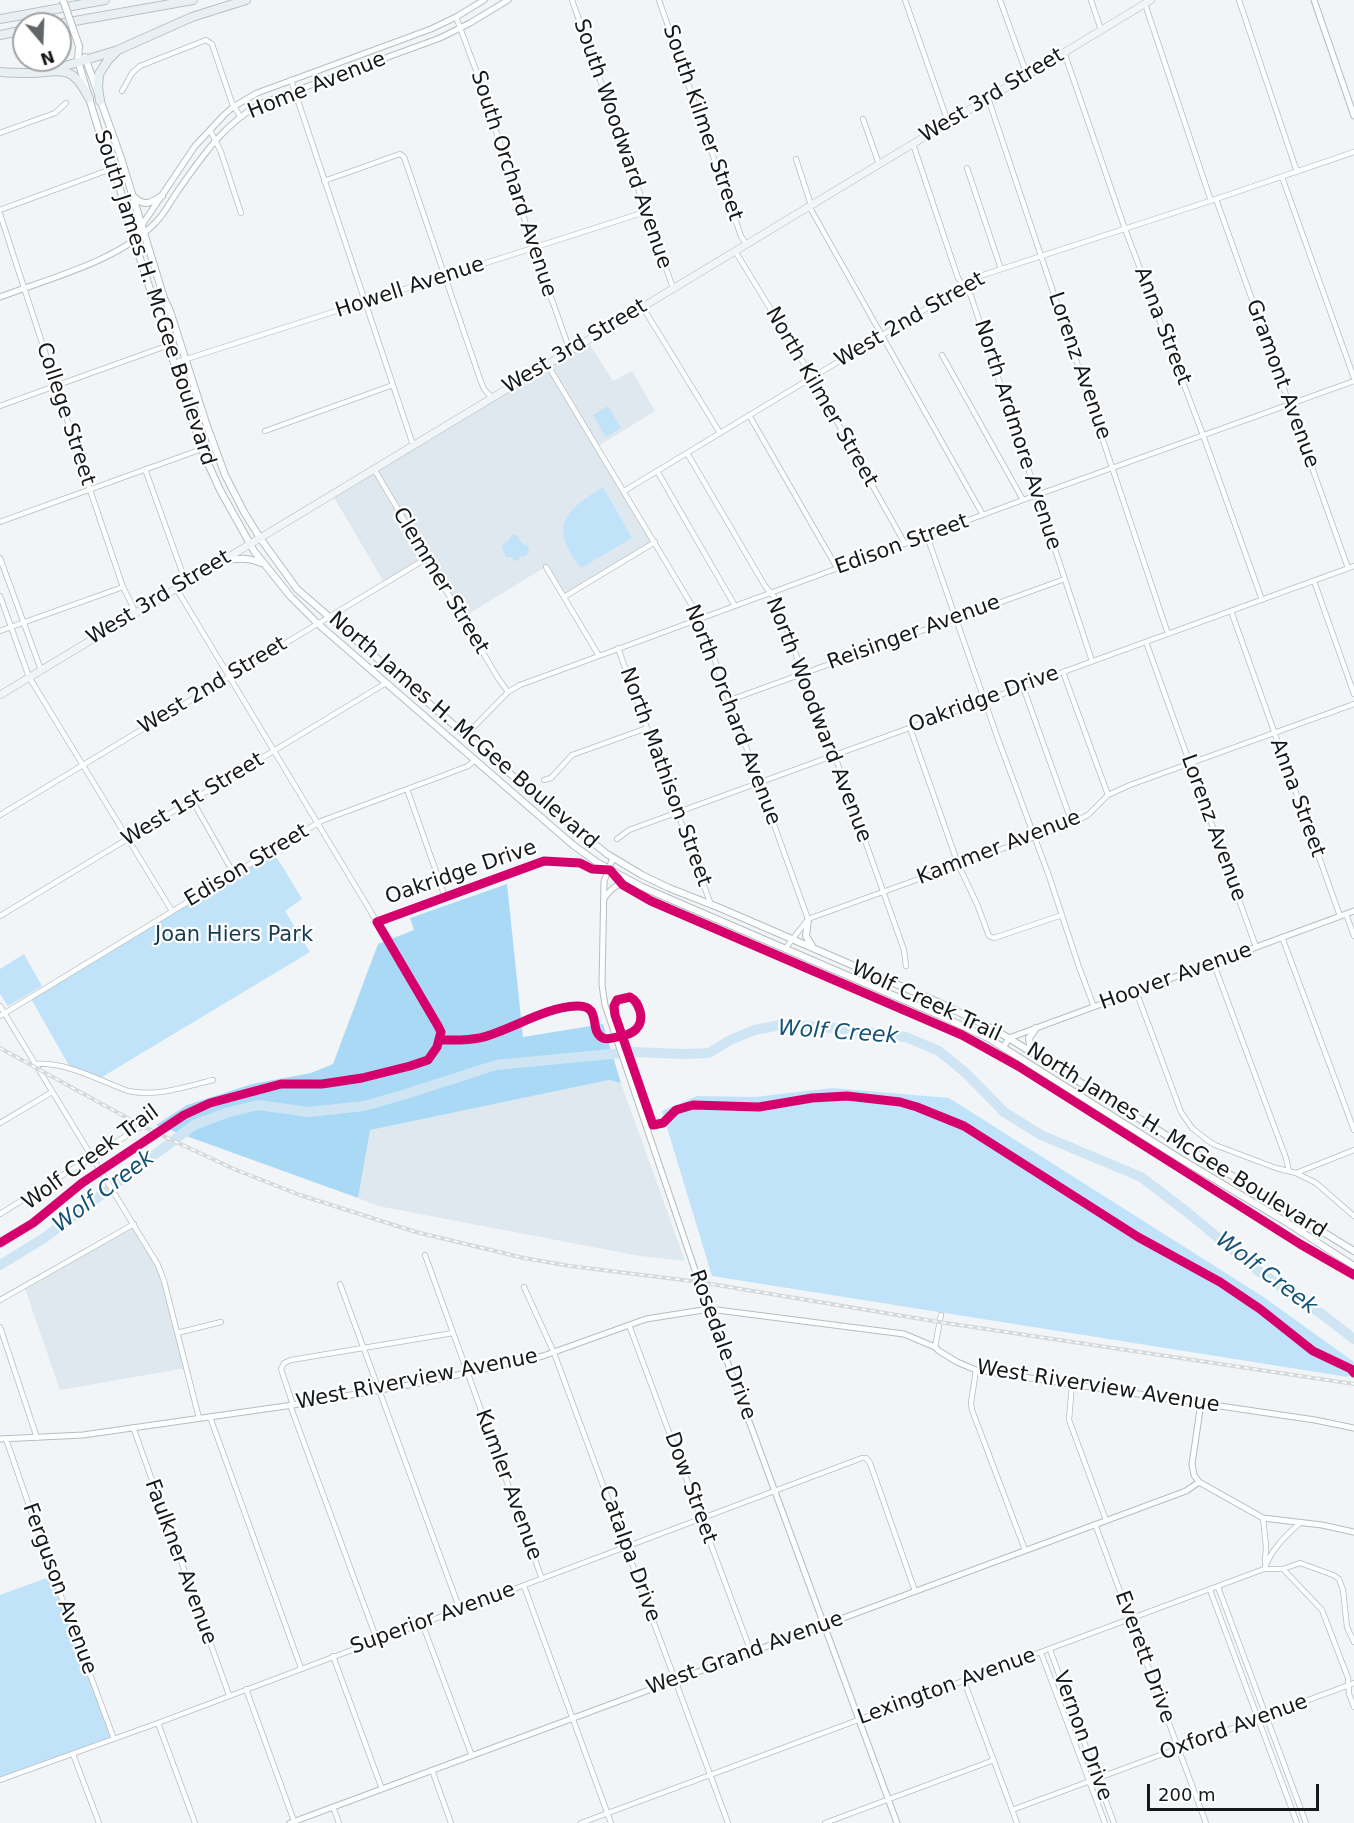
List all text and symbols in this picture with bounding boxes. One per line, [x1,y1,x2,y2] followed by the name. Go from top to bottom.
[12,12,72,72] north arrow
[567,16,677,272] street label: South Woodward Avenue
[657,22,747,224] street label: South Kilmer Street
[915,43,1069,149] street label: West 3rd Street
[38,46,57,69] text: N
[244,47,390,125] street label: Home Avenue
[464,68,562,300] street label: South Orchard Avenue
[88,127,220,469] street label: South James H. McGee Boulevard
[332,252,488,324] street label: Howell Avenue
[1128,263,1196,389] street label: Anna Street
[831,267,989,373] street label: West 2nd Street
[1042,289,1116,443] street label: Lorenz Avenue
[498,294,652,400] street label: West 3rd Street
[1240,296,1324,472] street label: Gramont Avenue
[759,303,883,491] street label: North Kilmer Street
[968,317,1066,553] street label: North Ardmore Avenue
[30,339,100,489] street label: College Street
[386,503,494,659] street label: Clemmer Street
[832,509,972,581] street label: Edison Street
[82,545,236,651] street label: West 3rd Street
[824,590,1004,676] street label: Reisinger Avenue
[760,594,876,846] street label: North Woodward Avenue
[678,601,786,829] street label: North Orchard Avenue
[323,607,603,855] street label: North James H. McGee Boulevard
[134,632,292,740] street label: West 2nd Street
[905,661,1063,739] street label: Oakridge Drive
[614,664,716,890] street label: North Mathison Street
[1264,735,1330,861] street label: Anna Street
[117,748,269,852] street label: West 1st Street
[1175,751,1251,905] street label: Lorenz Avenue
[914,805,1084,891] street label: Kammer Avenue
[181,819,313,913] street label: Edison Street
[382,835,540,911] street label: Oakridge Drive
[155,923,313,949] park label: Joan Hiers Park
[1096,938,1256,1016] street label: Hoover Avenue
[847,956,1005,1048] street label: Wolf Creek Trail
[777,1016,899,1050] water label: Wolf Creek
[1021,1038,1331,1244] street label: North James H. McGee Boulevard
[18,1100,164,1216] street label: Wolf Creek Trail
[48,1145,160,1239] water label: Wolf Creek
[1210,1227,1322,1321] water label: Wolf Creek
[683,1266,761,1424] street label: Rosedale Drive
[294,1344,540,1416] street label: West Riverview Avenue
[975,1355,1221,1419] street label: West Riverview Avenue
[469,1406,547,1564] street label: Kumler Avenue
[658,1429,722,1547] street label: Dow Street
[138,1476,222,1648] street label: Faulkner Avenue
[593,1482,665,1626] street label: Catalpa Drive
[16,1500,102,1678] street label: Ferguson Avenue
[347,1577,519,1661] street label: Superior Avenue
[1108,1587,1180,1727] street label: Everett Drive
[643,1607,847,1701] street label: West Grand Avenue
[854,1643,1040,1731] street label: Lexington Avenue
[1047,1668,1117,1804] street label: Vernon Drive
[1157,1690,1311,1766] street label: Oxford Avenue
[1150,1772,1322,1810] scale bar
[1158,1784,1216,1805] text: 200 m

